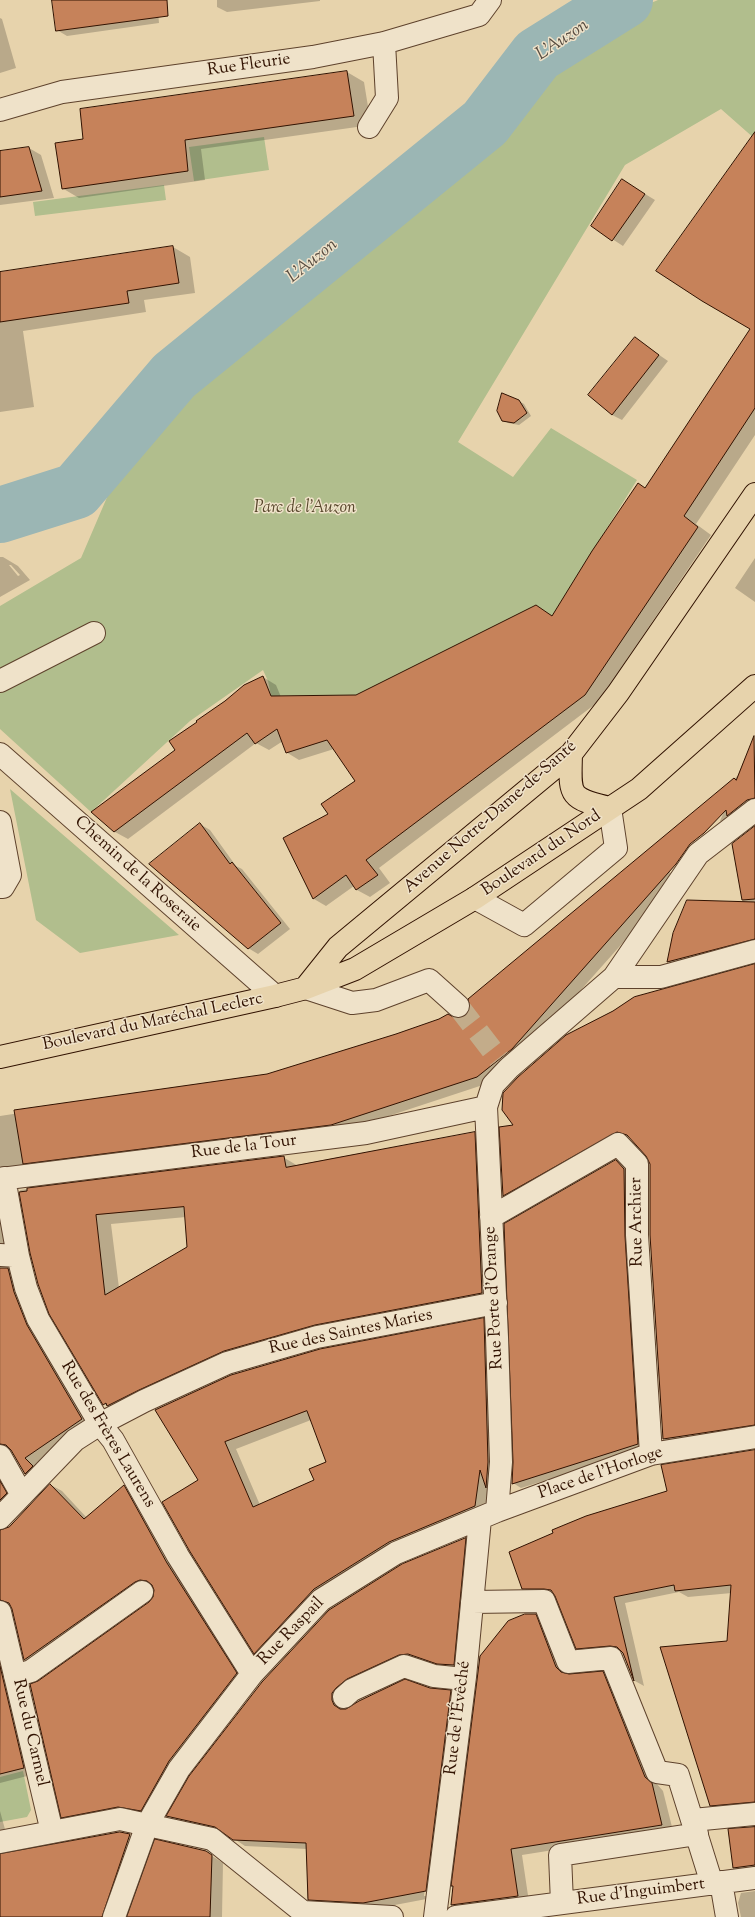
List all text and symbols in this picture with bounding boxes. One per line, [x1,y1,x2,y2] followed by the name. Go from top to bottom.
[533,16,593,66] water label: L'Auzon
[206,50,292,82] street label: Rue Fleurie
[283,235,343,289] water label: L'Auzon
[254,499,356,519] park label: Parc de l'Auzon
[400,737,582,899] street label: Avenue Notre-Dame-de-Santé
[478,807,606,901] street label: Boulevard du Nord
[69,813,205,937] street label: Chemin de la Roseraie
[41,990,265,1056] street label: Boulevard du Maréchal Leclerc
[190,1131,298,1165] street label: Rue de la Tour
[627,1177,649,1267] street label: Rue Archier
[481,1226,509,1370] street label: Rue Porte d'Orange
[268,1306,434,1360] street label: Rue des Saintes Maries
[55,1358,159,1512] street label: Rue des Frères Laurens
[536,1443,666,1505] street label: Place de l'Horloge
[255,1594,329,1670] street label: Rue Raspail
[442,1660,476,1776] street label: Rue de l'Évêché
[7,1677,51,1789] street label: Rue du Carmel
[576,1875,706,1911] street label: Rue d'Inguimbert

